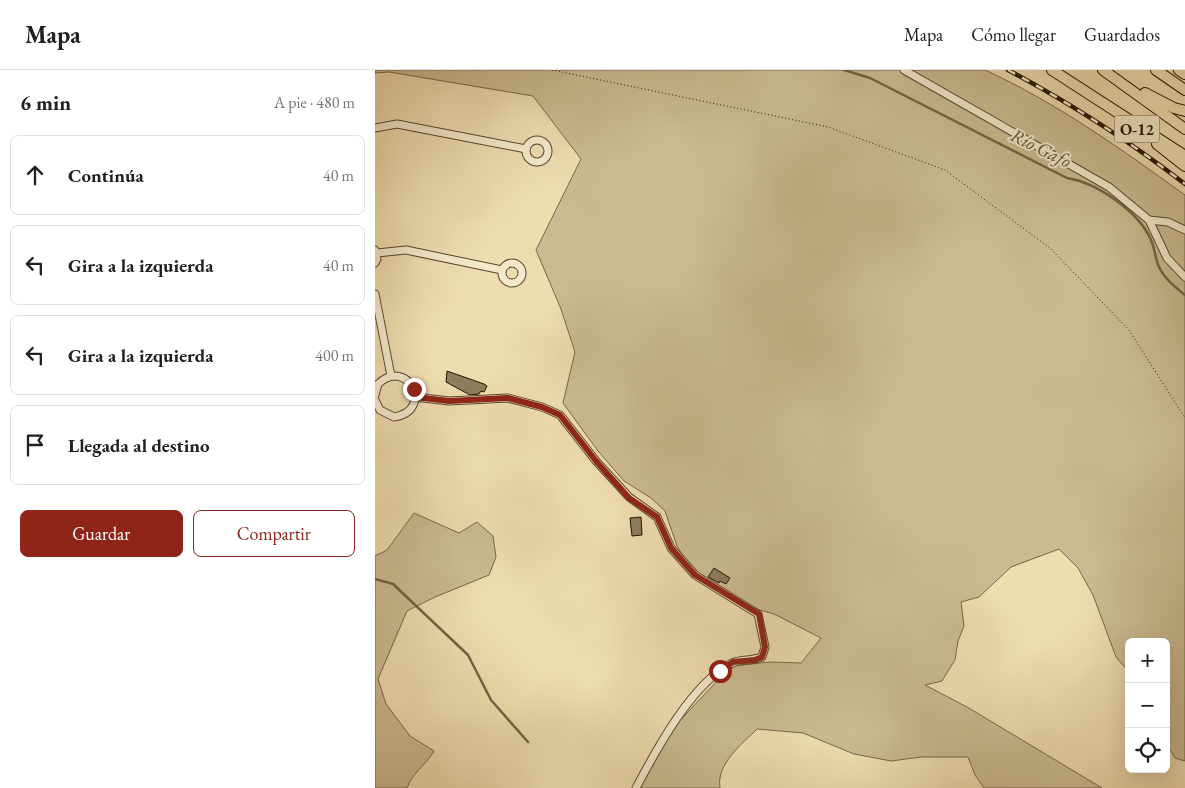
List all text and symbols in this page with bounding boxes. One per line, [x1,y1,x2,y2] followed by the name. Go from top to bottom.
[25,19,81,50] text: Mapa
[904,23,943,46] text: Mapa
[971,23,1056,46] text: Cómo llegar
[1084,23,1160,46] text: Guardados
[20,89,71,116] text: 6 min
[274,92,355,113] text: A pie · 480 m
[1115,116,1159,142] road number: O-12
[1006,123,1076,173] water label: Río Gafo
[21,161,49,189] icon: ahead
[68,163,144,188] text: Continúa
[323,165,354,186] text: 40 m
[21,251,49,279] icon: left
[68,253,214,278] text: Gira a la izquierda
[323,255,354,276] text: 40 m
[21,341,49,369] icon: left
[68,343,214,368] text: Gira a la izquierda
[315,345,354,366] text: 400 m
[403,378,426,401] route end
[21,431,49,459] icon: arrive
[68,433,210,458] text: Llegada al destino
[20,510,183,557] button: Guardar
[193,510,355,557] button: Compartir
[1125,638,1170,773] map controls
[1125,638,1170,683] button: +
[709,660,732,683] route start
[1125,683,1170,728] button: −
[1125,728,1170,773] button: locate

